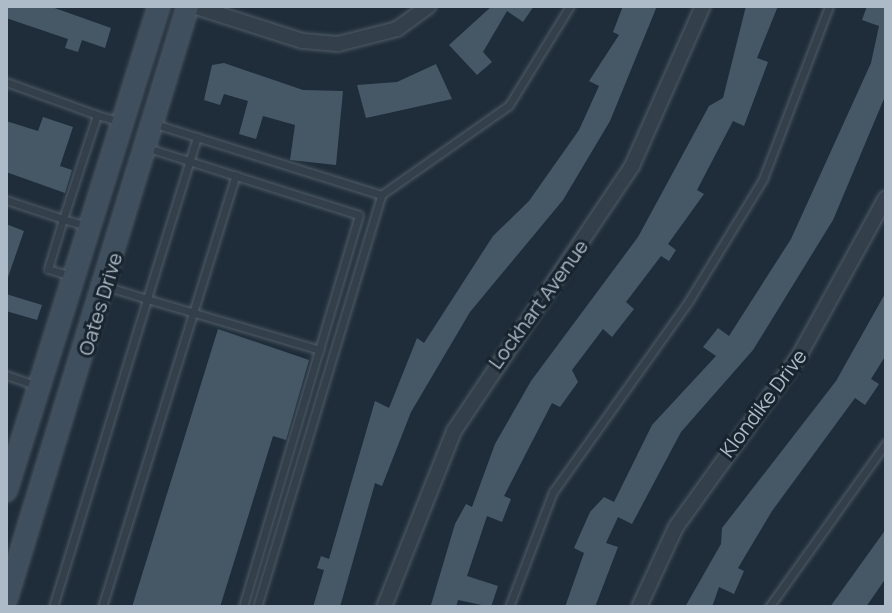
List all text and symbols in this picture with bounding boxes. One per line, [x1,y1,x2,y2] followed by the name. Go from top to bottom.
[483,235,593,373] street label: Lockhart Avenue
[73,250,127,358] street label: Oates Drive
[715,344,811,462] street label: Klondike Drive

